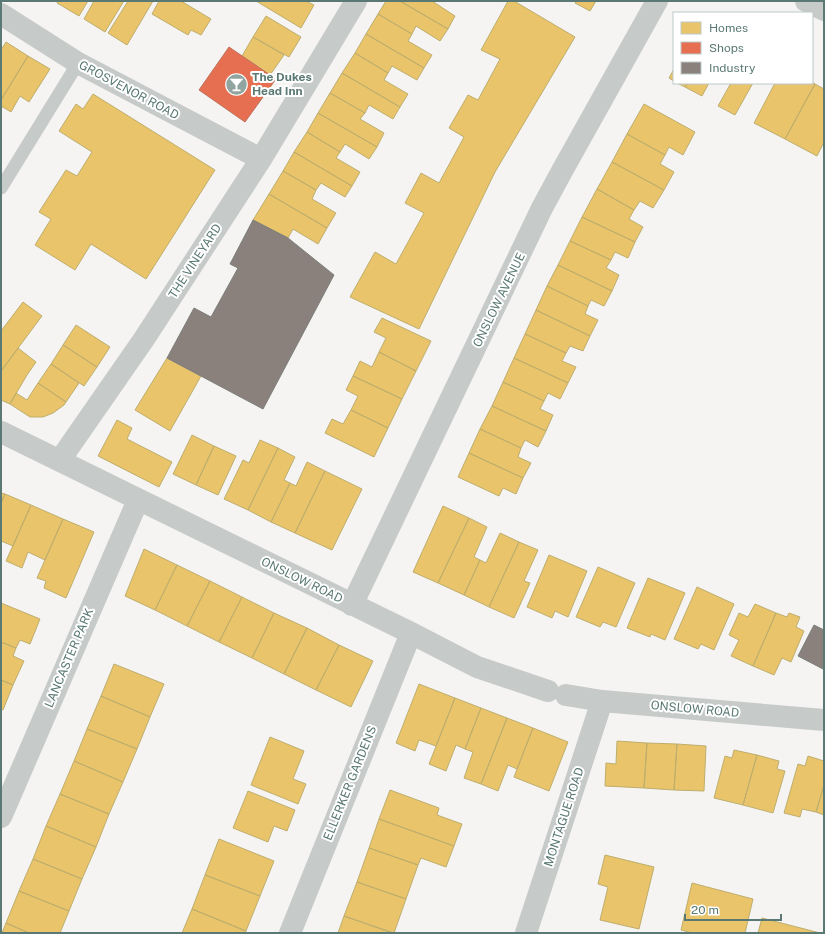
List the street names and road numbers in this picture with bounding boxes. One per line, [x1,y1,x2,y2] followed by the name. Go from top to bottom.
[77,58,181,122] street label: GROSVENOR ROAD
[166,221,224,301] street label: THE VINEYARD
[470,251,528,349] street label: ONSLOW AVENUE
[259,554,345,606] street label: ONSLOW ROAD
[42,606,96,710] street label: LANCASTER PARK
[650,698,740,720] street label: ONSLOW ROAD
[321,724,379,842] street label: ELLERKER GARDENS
[541,766,587,868] street label: MONTAGUE ROAD

